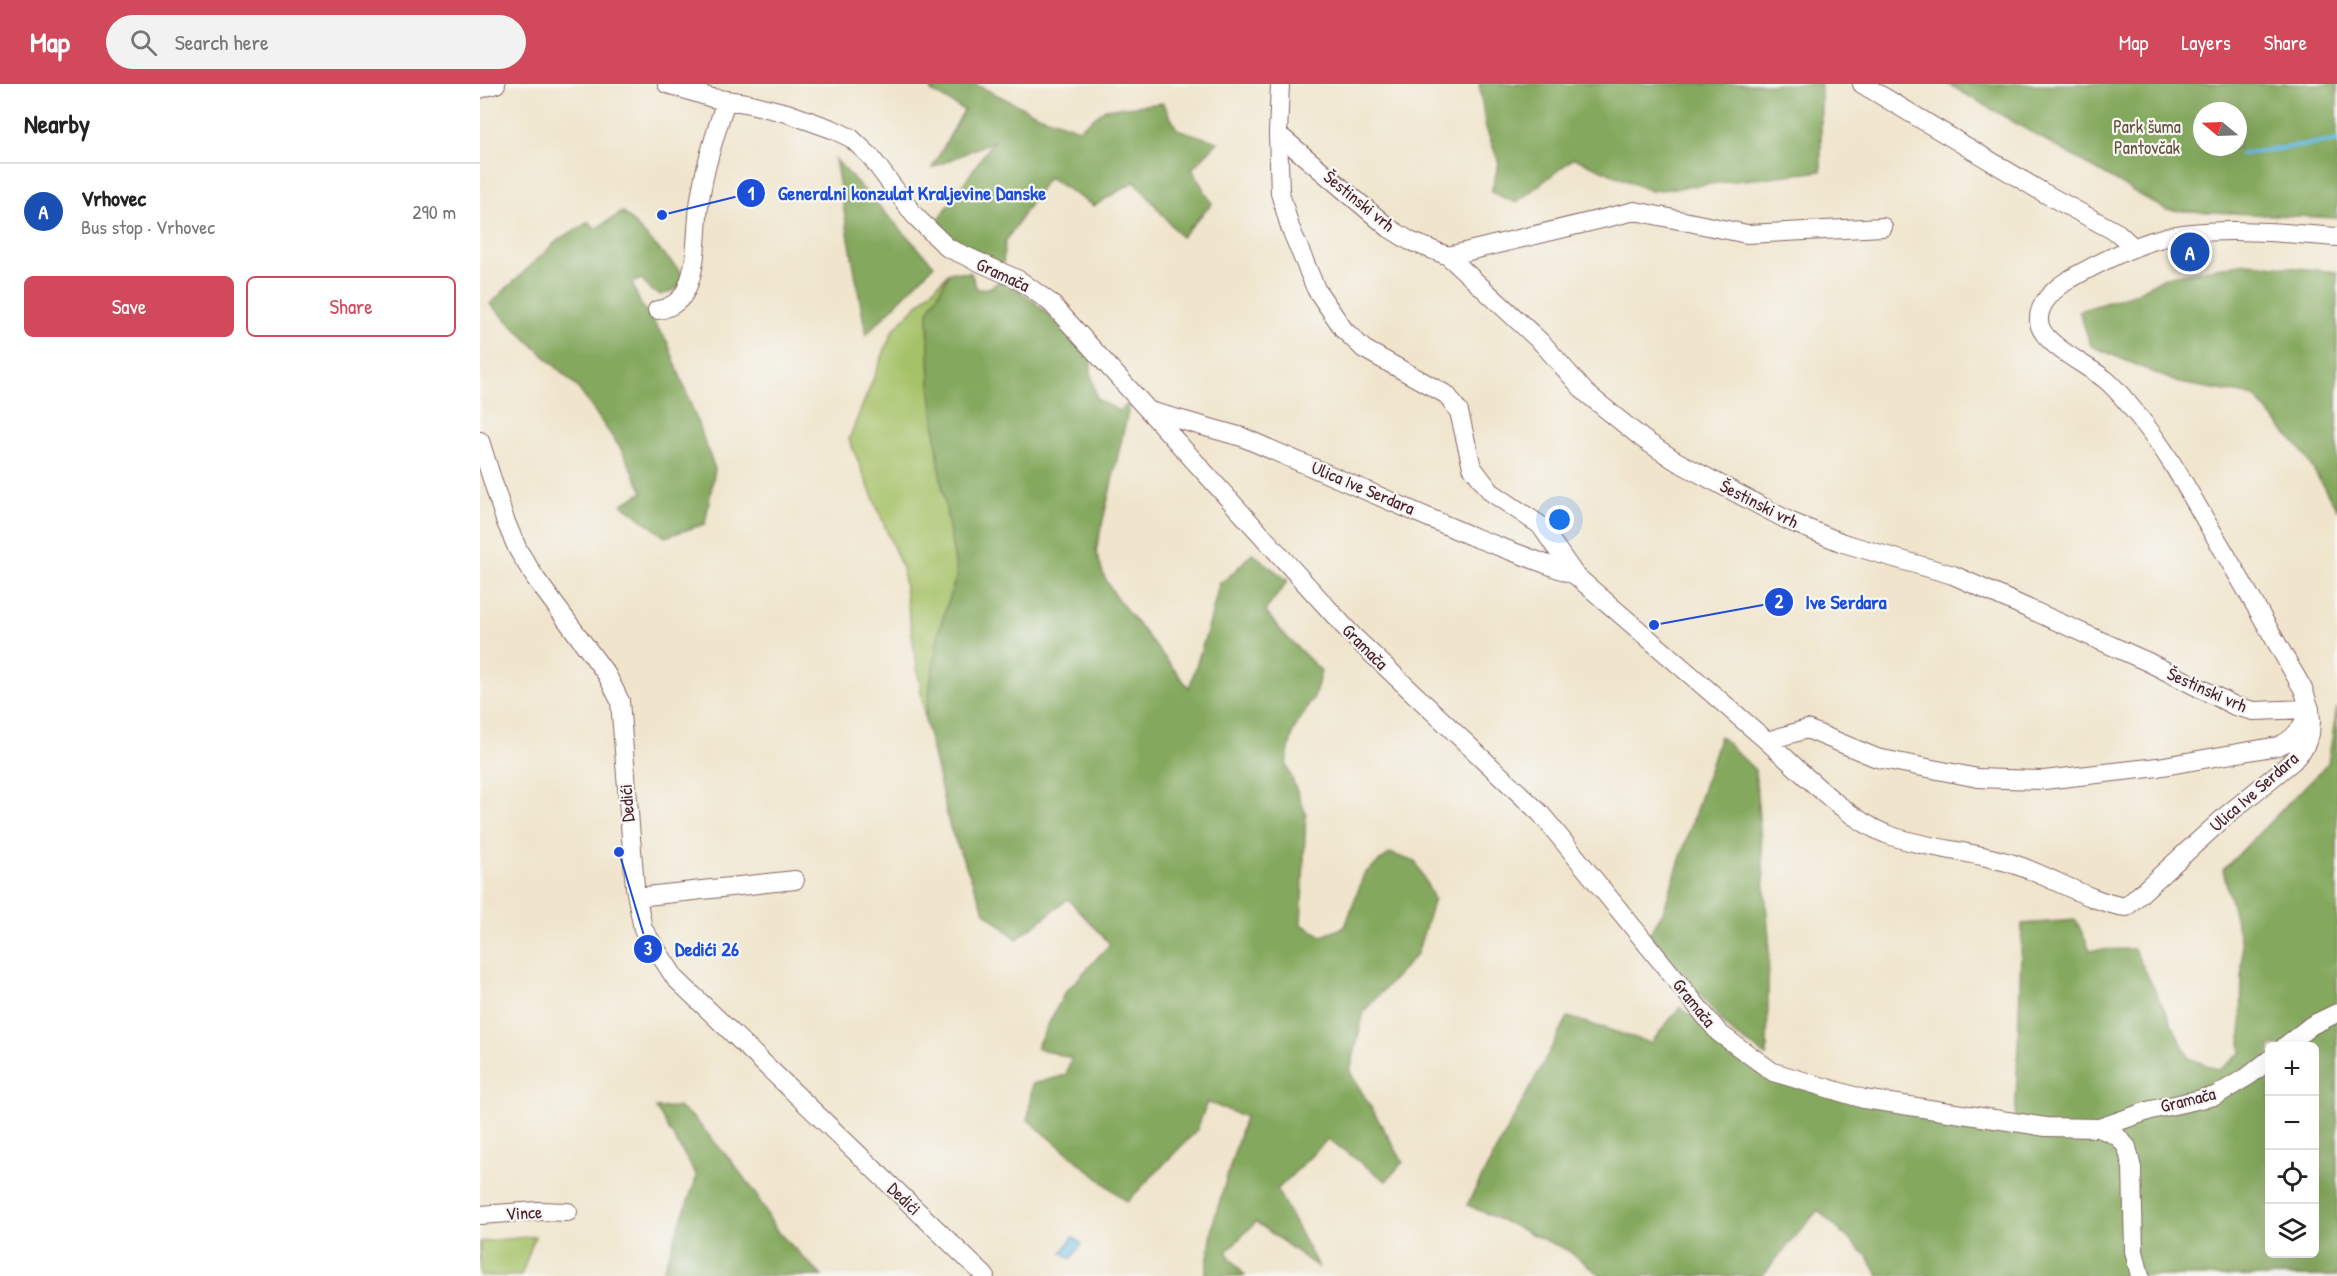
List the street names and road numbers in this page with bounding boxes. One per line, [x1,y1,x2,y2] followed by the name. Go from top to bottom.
[1318,164,1401,237] street label: Šestinski vrh
[973,251,1034,298] street label: Gramača
[1308,455,1419,521] street label: Ulica Ive Serdara
[1716,473,1803,534] street label: Šestinski vrh
[1337,618,1394,675] street label: Gramača
[2163,661,2252,718] street label: Šestinski vrh
[2204,746,2303,837] street label: Ulica Ive Serdara
[613,783,640,823] street label: Dedići
[1667,973,1722,1032] street label: Gramača
[2158,1081,2218,1118] street label: Gramača
[882,1177,927,1221] street label: Dedići
[505,1199,543,1226] street label: Vince

